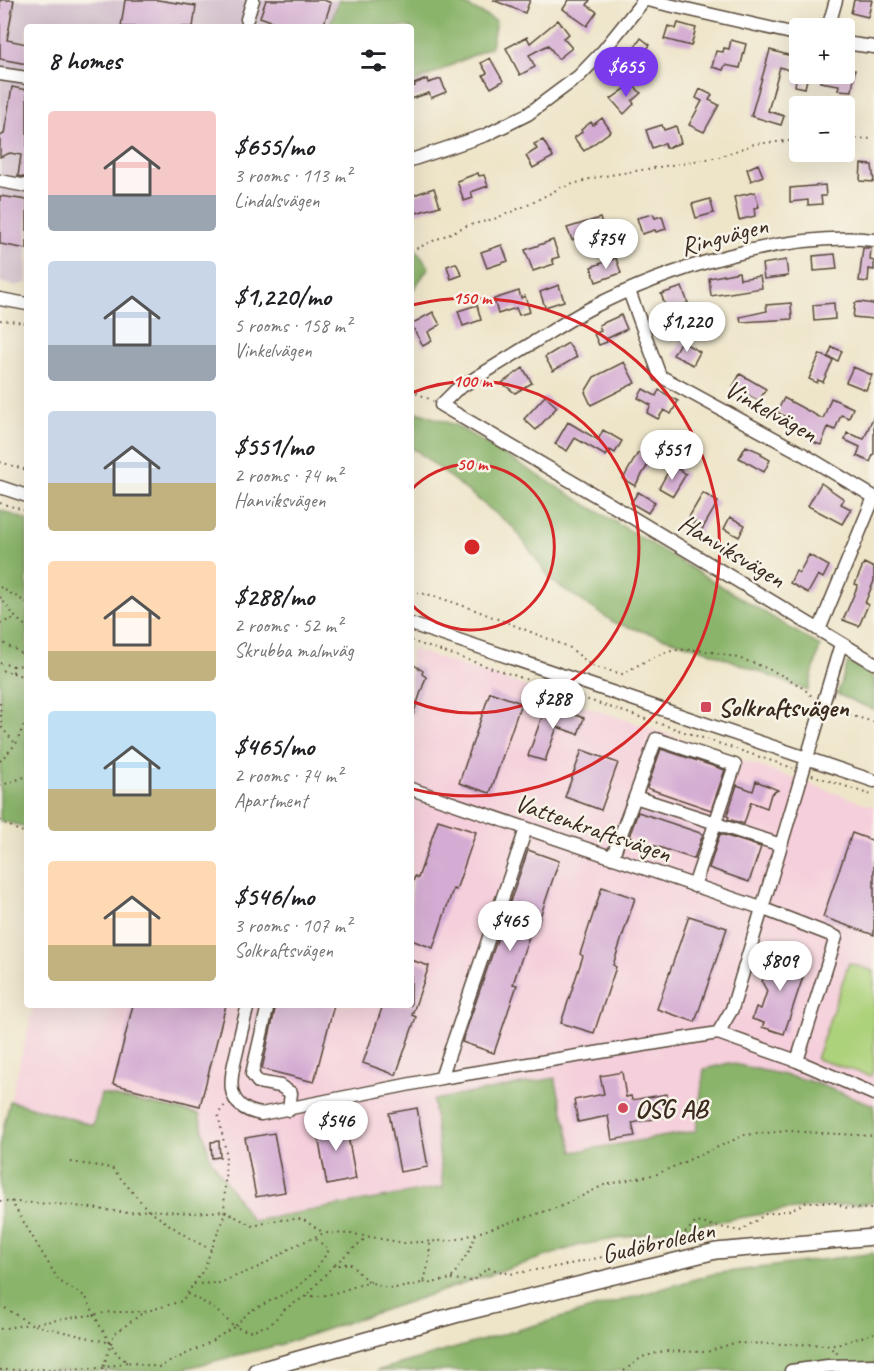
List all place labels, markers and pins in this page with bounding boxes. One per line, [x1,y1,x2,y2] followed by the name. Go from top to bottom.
[590,47,662,98] pin: $655
[570,219,642,270] pin: $754
[638,302,736,353] pin: $1,220
[636,430,708,481] pin: $551
[462,537,482,557] centre of rings
[517,679,589,730] pin: $288
[718,691,850,724] place label: Solkraftsvägen
[699,700,713,714] marker: Solkraftsvägen
[474,901,546,952] pin: $465
[744,941,816,992] pin: $809
[635,1092,710,1125] place label: OSG AB
[300,1101,372,1152] pin: $546
[616,1101,630,1115] marker: OSG AB

